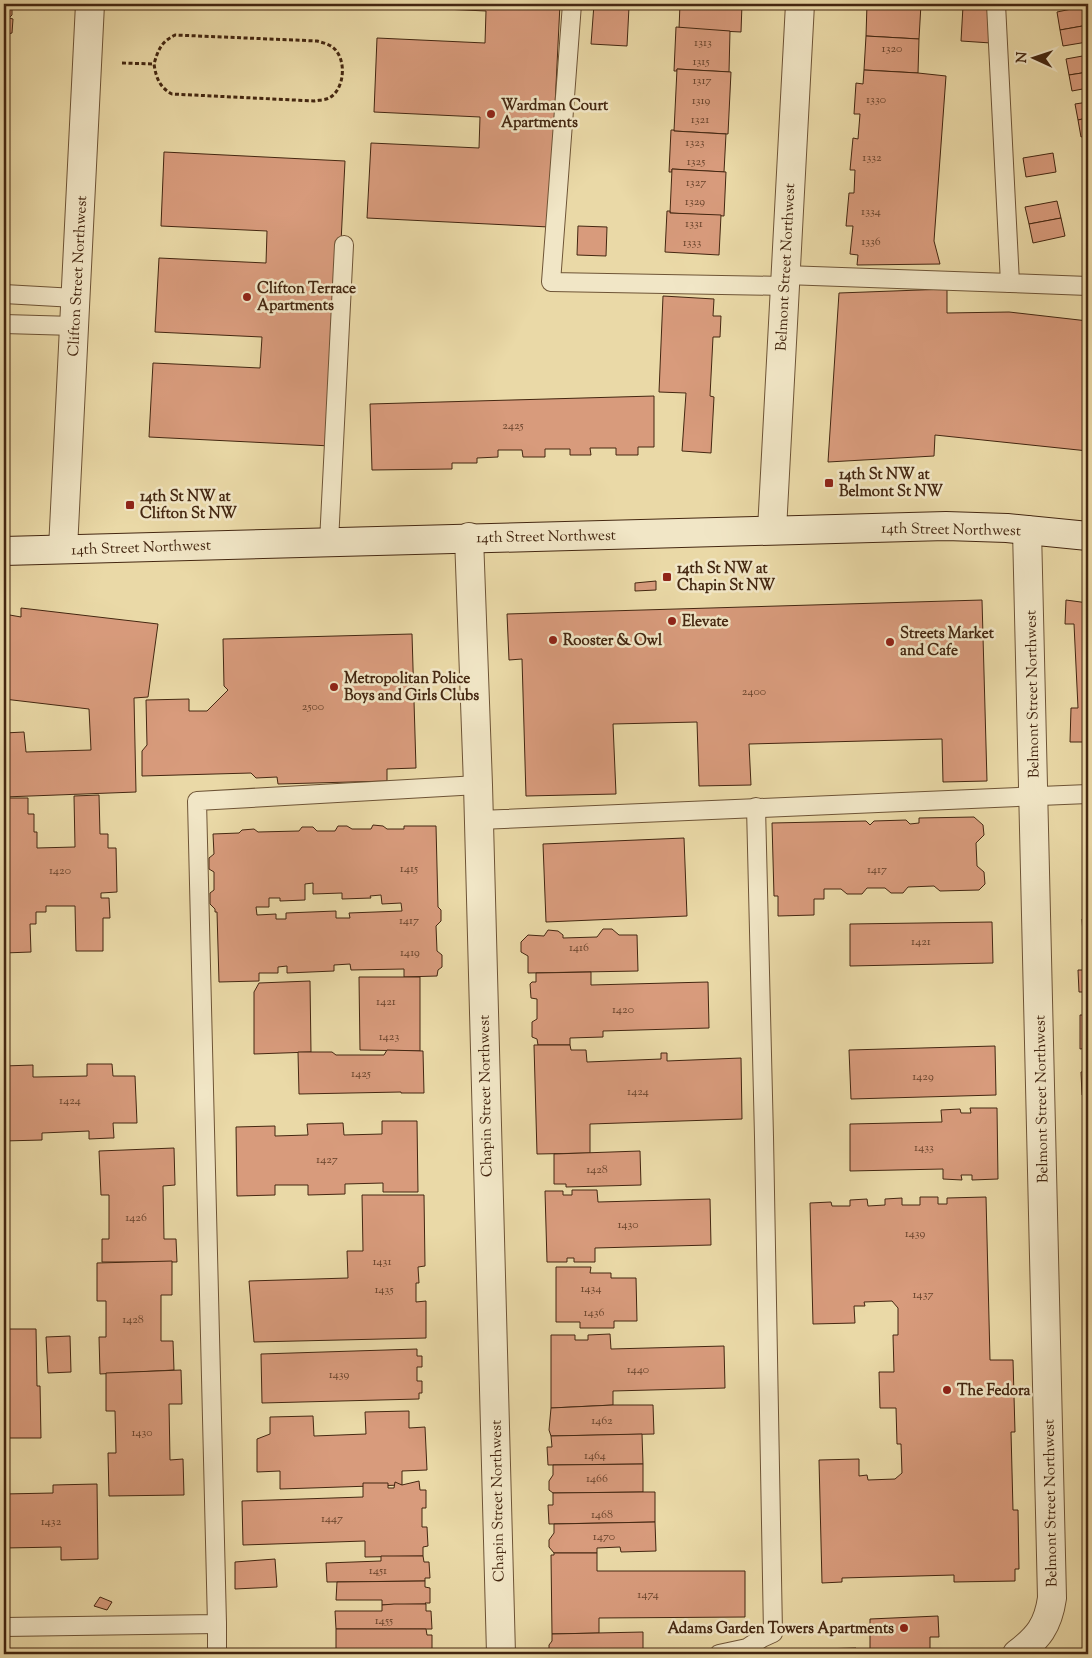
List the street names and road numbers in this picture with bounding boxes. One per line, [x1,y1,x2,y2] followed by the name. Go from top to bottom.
[772,183,801,352] street label: Belmont Street Northwest
[64,195,93,357] street label: Clifton Street Northwest
[881,519,1021,542] street label: 14th Street Northwest
[476,526,616,549] street label: 14th Street Northwest
[71,536,211,561] street label: 14th Street Northwest
[1022,610,1045,778] street label: Belmont Street Northwest
[475,1015,498,1177] street label: Chapin Street Northwest
[1031,1015,1054,1183] street label: Belmont Street Northwest
[1040,1419,1063,1587] street label: Belmont Street Northwest
[487,1420,510,1582] street label: Chapin Street Northwest

